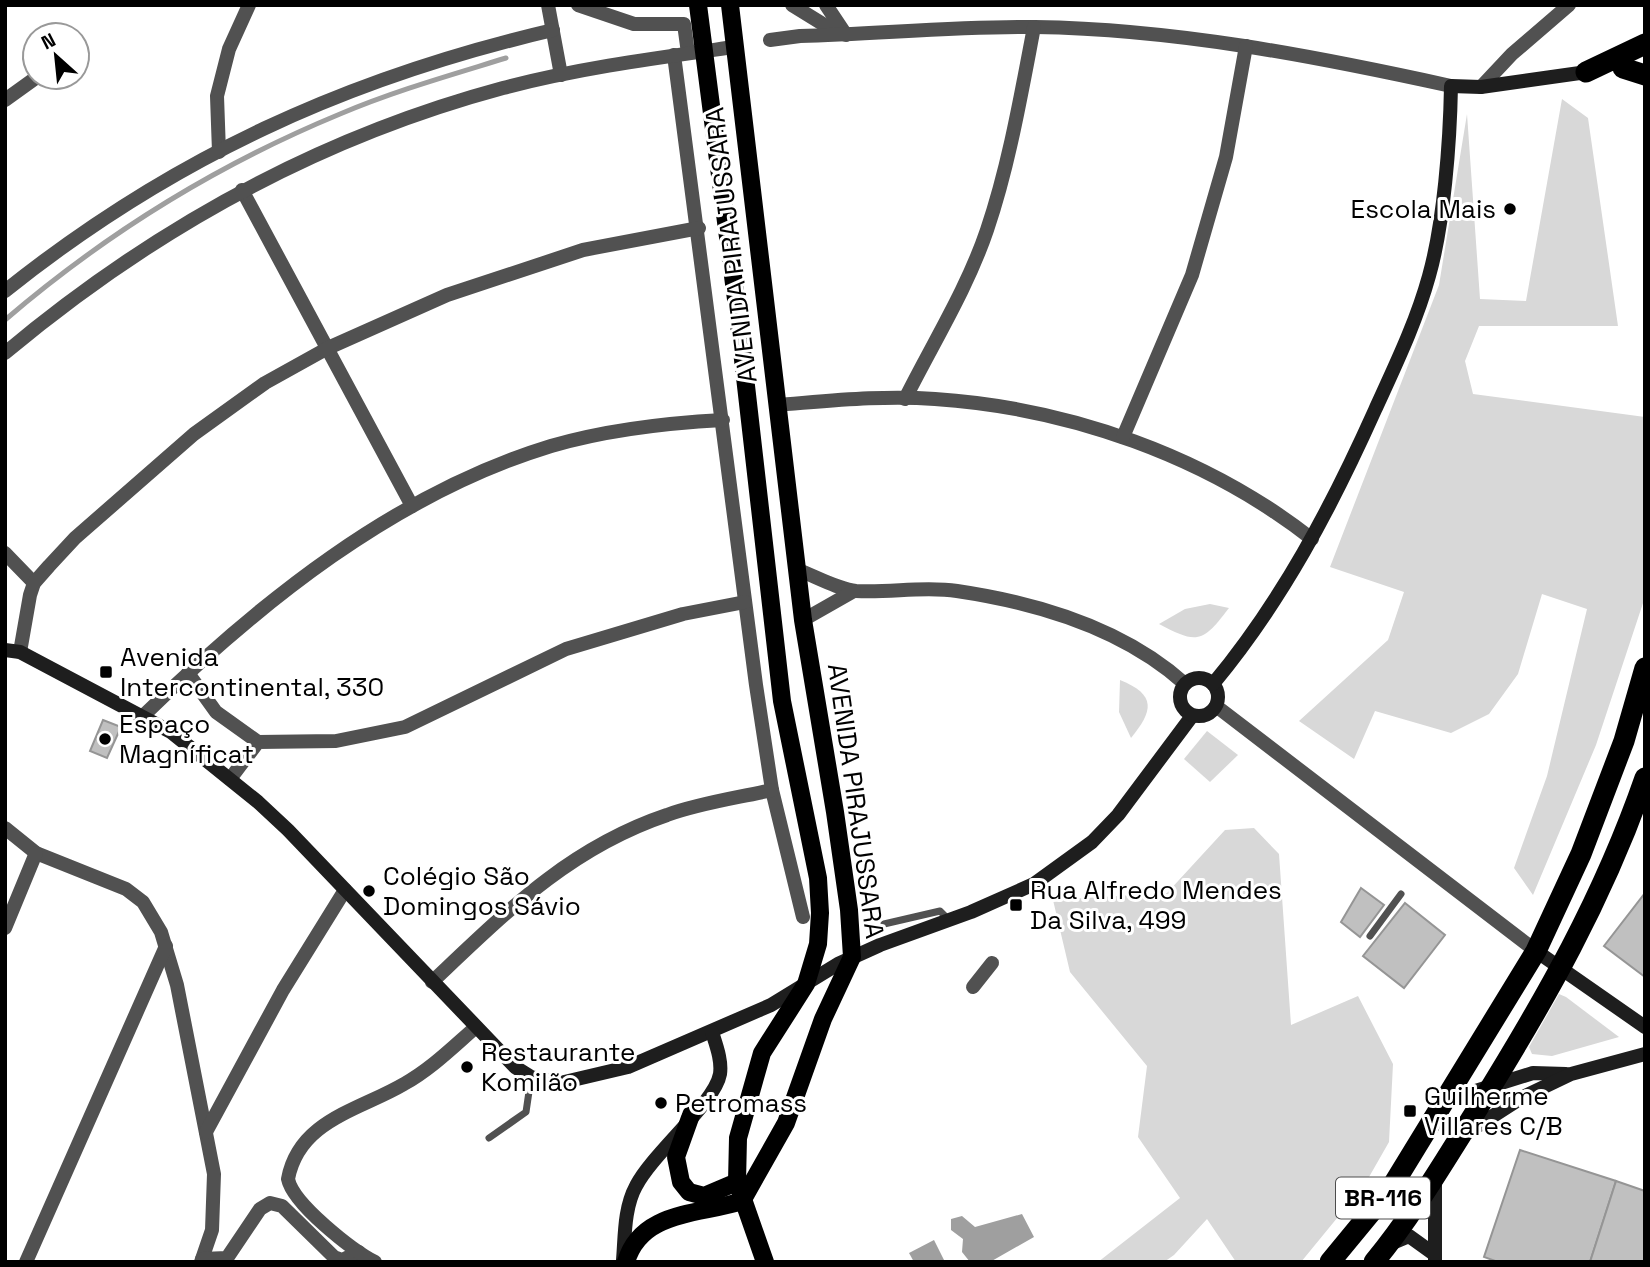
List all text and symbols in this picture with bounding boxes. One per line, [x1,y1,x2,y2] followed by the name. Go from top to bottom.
[21,21,91,91] north arrow
[37,27,60,55] text: N
[697,105,765,385] street label: AVENIDA PIRAJUSSARA
[1351,192,1496,226] place label: Escola Mais
[1502,201,1518,217] marker: Escola Mais
[120,640,384,704] place label: Avenida Intercontinental, 330
[820,661,892,941] street label: AVENIDA PIRAJUSSARA
[98,664,114,680] marker: Avenida Intercontinental, 330
[119,707,254,771] place label: Espaço Magníficat
[97,731,113,747] marker: Espaço Magníficat
[383,859,581,923] place label: Colégio São Domingos Sávio
[1030,873,1282,937] place label: Rua Alfredo Mendes Da Silva, 499
[361,883,377,899] marker: Colégio São Domingos Sávio
[1008,897,1024,913] marker: Rua Alfredo Mendes Da Silva, 499
[481,1035,635,1099] place label: Restaurante Komilão
[459,1059,475,1075] marker: Restaurante Komilão
[1424,1079,1563,1143] place label: Guilherme Villares C/B
[675,1086,807,1120] place label: Petromass
[653,1095,669,1111] marker: Petromass
[1402,1103,1418,1119] marker: Guilherme Villares C/B
[1336,1178,1430,1218] road number: BR-116

